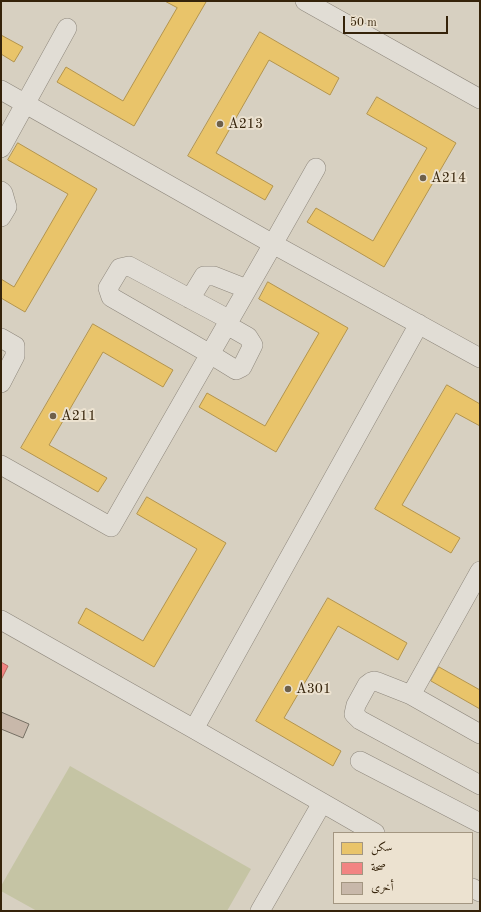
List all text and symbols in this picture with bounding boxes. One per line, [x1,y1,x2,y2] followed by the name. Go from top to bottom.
[345,8,450,34] scale bar
[350,17,377,29] text: 50 m
[228,116,263,132] place label: A213
[215,119,225,129] marker: A213
[431,170,466,186] place label: A214
[418,173,428,183] marker: A214
[61,408,96,424] place label: A211
[48,411,58,421] marker: A211
[296,681,331,697] place label: A301
[283,684,293,694] marker: A301
[333,832,473,904] legend
[371,842,392,854] text: سكن
[371,862,386,874] text: صحة
[371,882,394,894] text: أخرى

